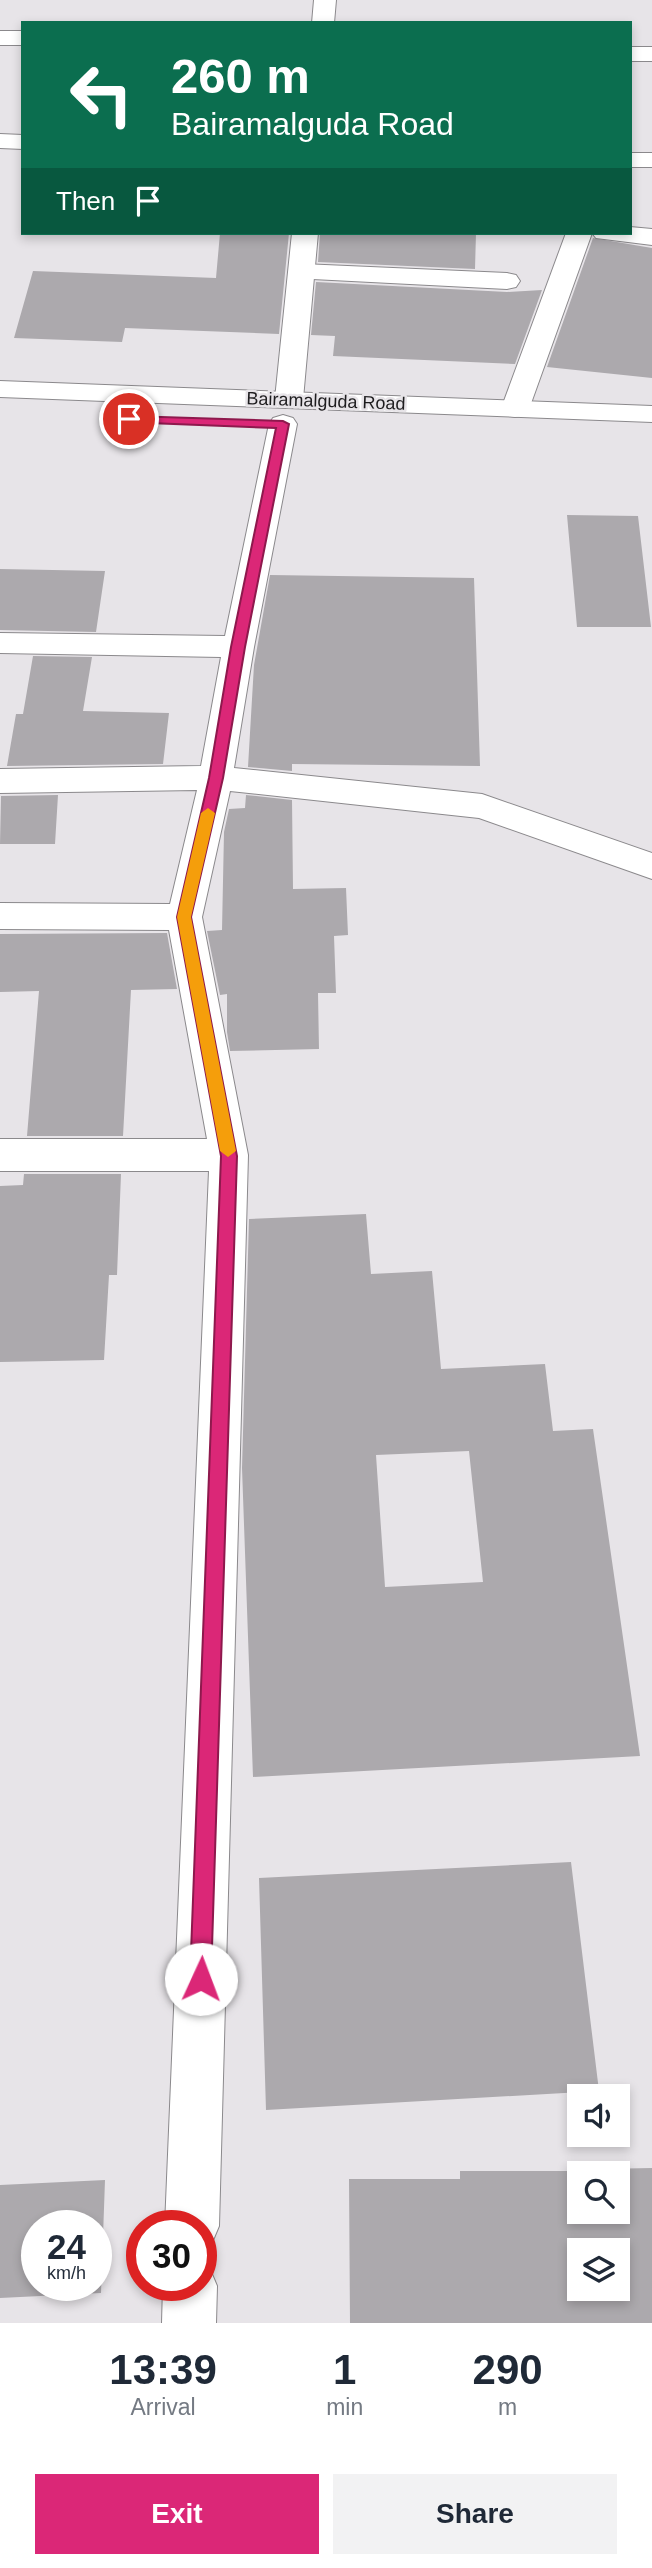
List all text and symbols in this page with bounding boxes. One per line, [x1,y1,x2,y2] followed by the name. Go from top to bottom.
[56,49,147,140] icon: left
[171,49,310,103] text: 260 m
[171,106,454,142] text: Bairamalguda Road
[129,182,167,220] icon: arrive
[56,186,115,216] text: Then
[246,388,406,414] street label: Bairamalguda Road
[99,389,159,449] pin
[110,400,148,438] icon: arrive
[164,1942,238,2016] position arrow
[567,2084,630,2301] map controls
[567,2084,630,2147] button: sound
[567,2161,630,2224] button: search
[126,2210,217,2301] speed limit sign: 30
[47,2227,86,2266] text: 24
[567,2238,630,2301] button: layers
[47,2263,86,2283] text: km/h
[109,2346,217,2393] text: 13:39
[333,2346,356,2393] text: 1
[473,2346,543,2393] text: 290
[130,2394,196,2420] text: Arrival
[326,2394,363,2420] text: min
[498,2394,517,2420] text: m
[35,2474,319,2554] button: Exit
[333,2474,617,2554] button: Share

